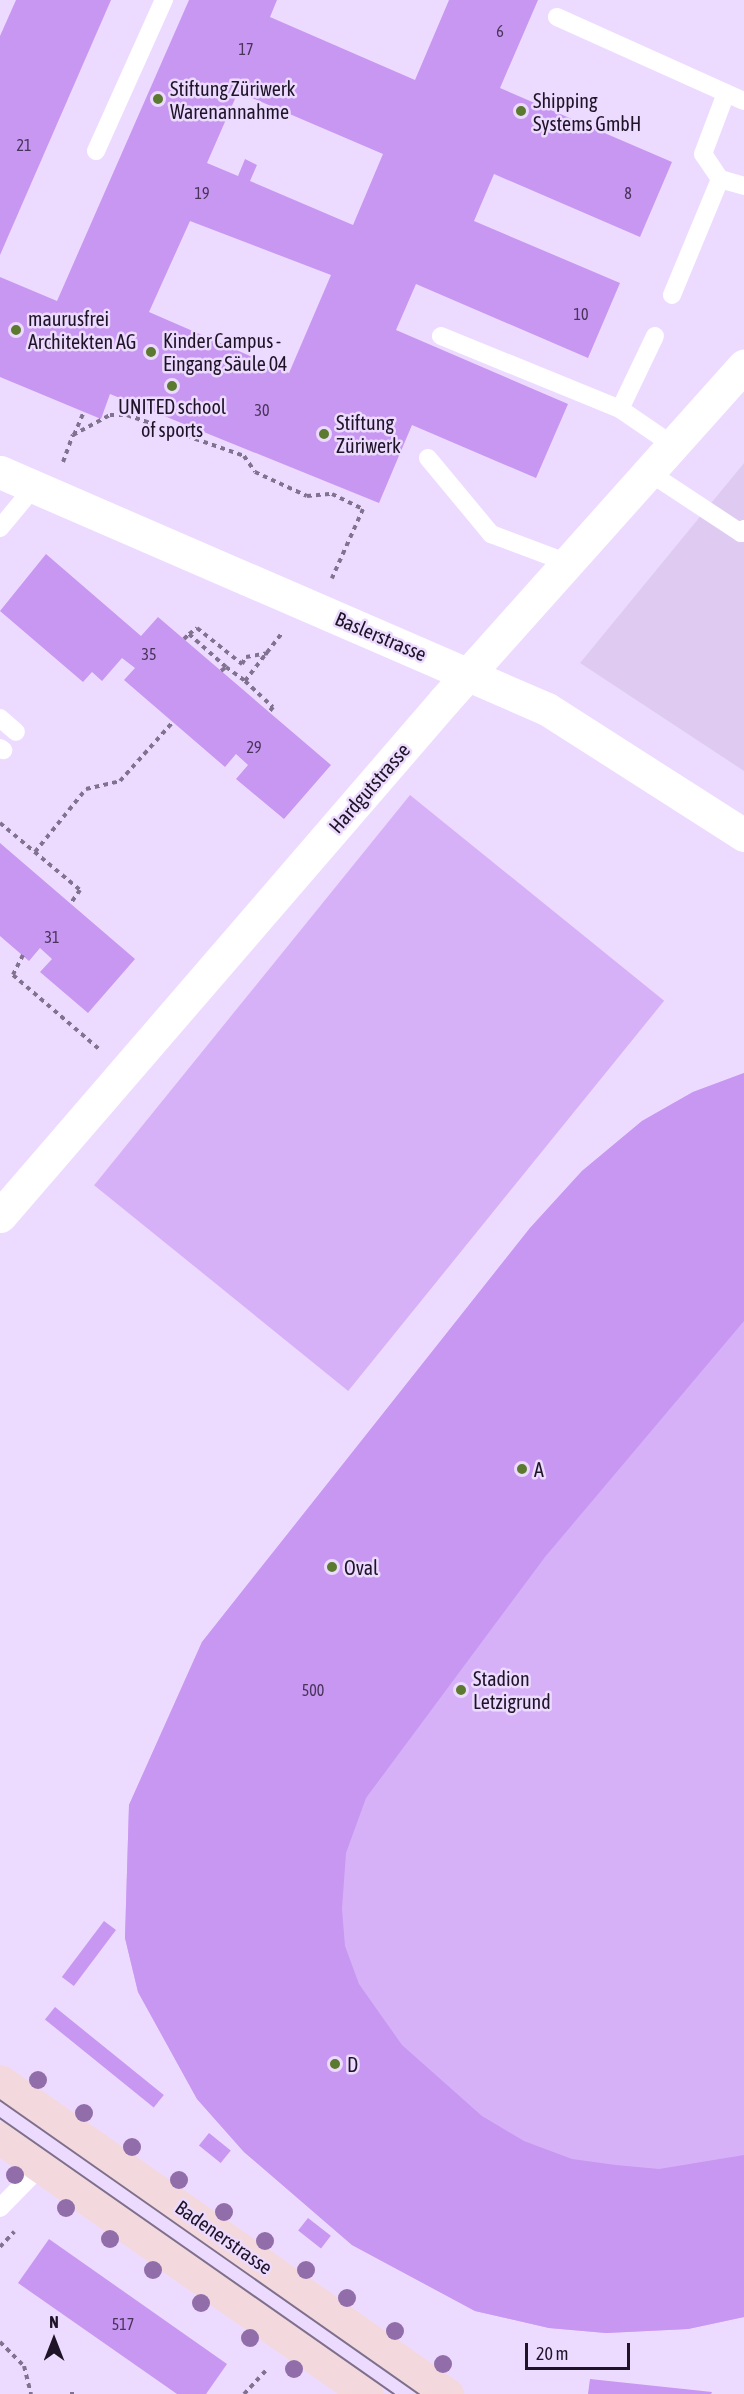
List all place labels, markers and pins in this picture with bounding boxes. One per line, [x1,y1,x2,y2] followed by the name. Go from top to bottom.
[170,76,295,123] place label: Stiftung Züriwerk Warenannahme
[533,88,641,135] place label: Shipping Systems GmbH
[151,92,165,106] marker: Stiftung Züriwerk Warenannahme
[514,104,528,118] marker: Shipping Systems GmbH
[28,306,136,353] place label: maurusfrei Architekten AG
[9,323,23,337] marker: maurusfrei Architekten AG
[163,328,287,375] place label: Kinder Campus - Eingang Säule 04
[144,345,158,359] marker: Kinder Campus - Eingang Säule 04
[165,379,179,393] marker: UNITED school of sports
[118,395,226,442] place label: UNITED school of sports
[336,410,401,457] place label: Stiftung Züriwerk
[317,427,331,441] marker: Stiftung Züriwerk
[534,1457,544,1481] place label: A
[515,1462,529,1476] marker: A
[344,1555,378,1579] place label: Oval
[325,1560,339,1574] marker: Oval
[473,1666,551,1713] place label: Stadion Letzigrund
[454,1683,468,1697] marker: Stadion Letzigrund
[347,2052,358,2076] place label: D
[328,2057,342,2071] marker: D

